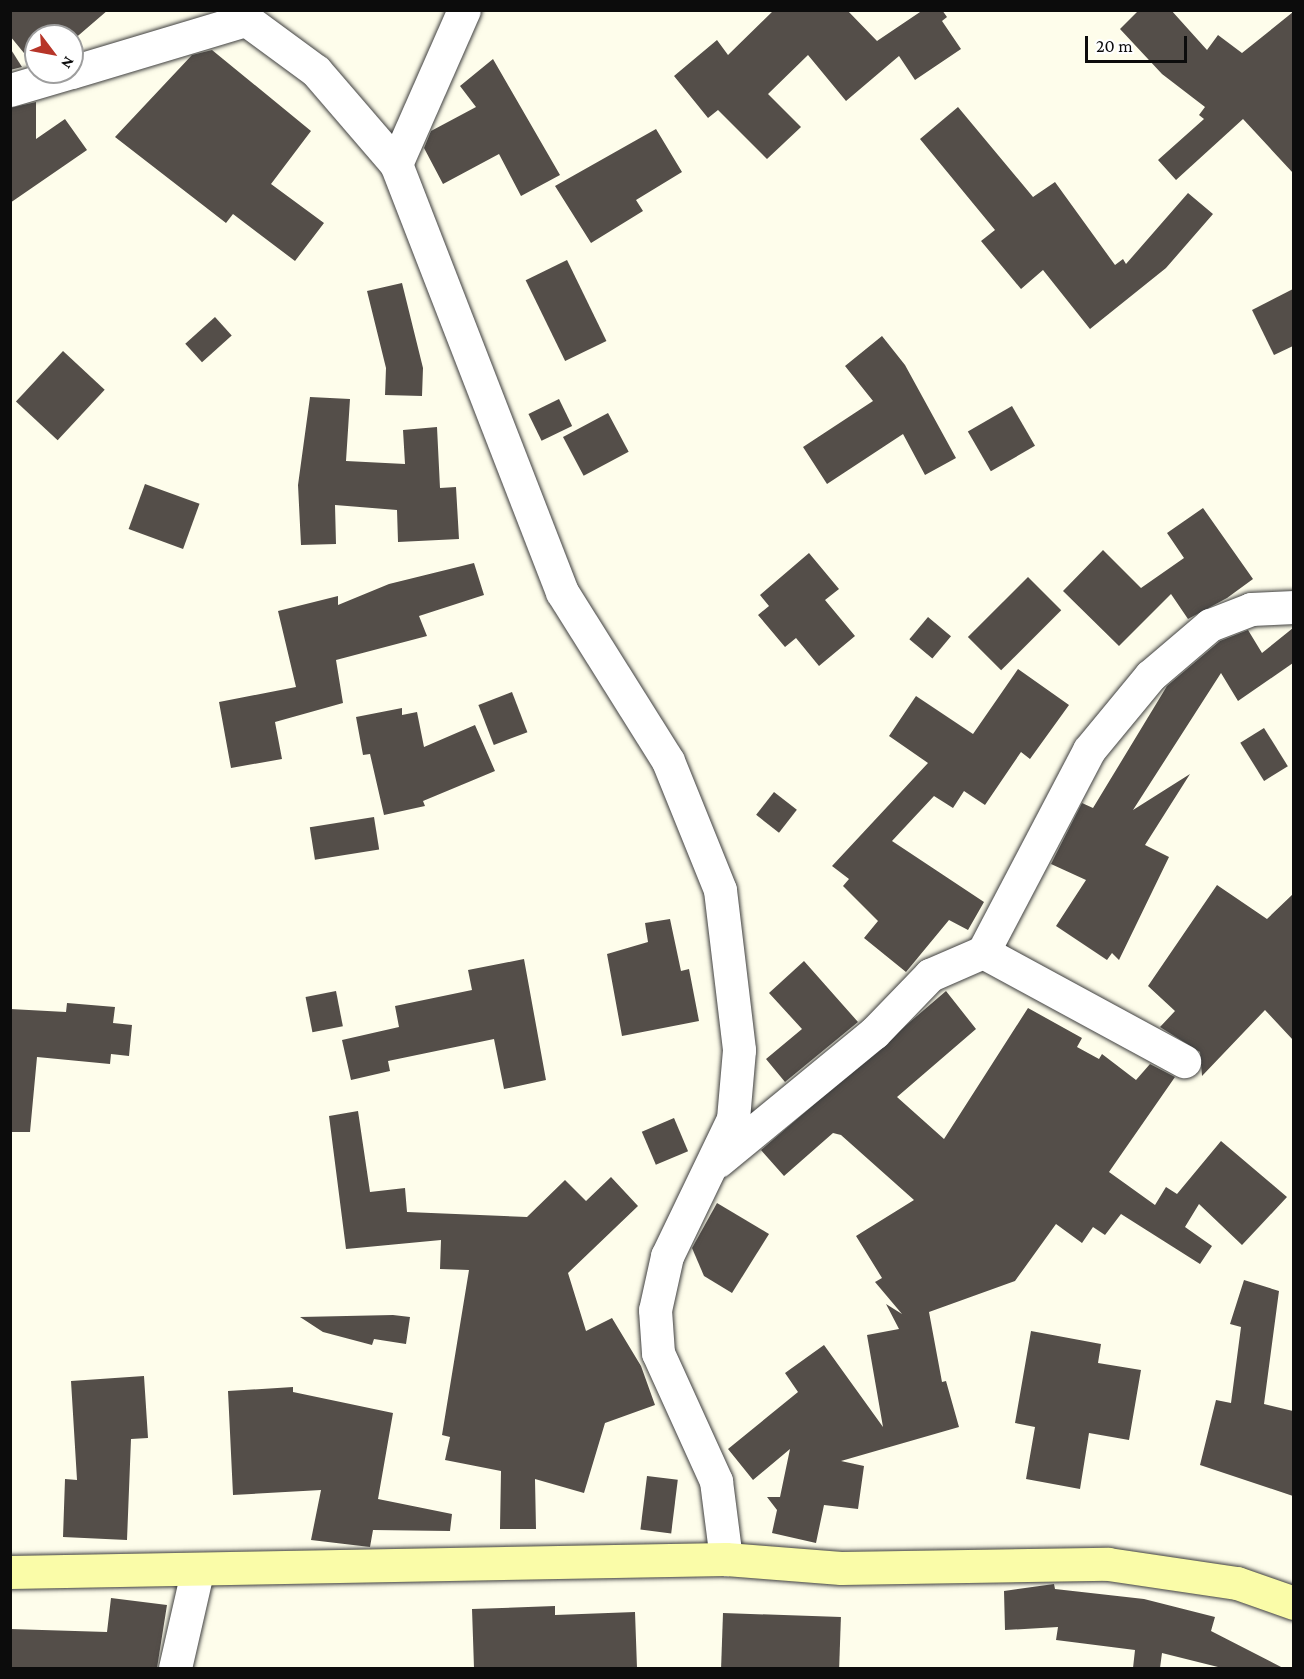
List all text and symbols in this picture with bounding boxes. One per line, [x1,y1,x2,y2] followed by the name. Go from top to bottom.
[24,24,84,84] north arrow
[1088,24,1190,62] scale bar
[1096,36,1133,56] text: 20 m
[58,54,78,72] text: N

